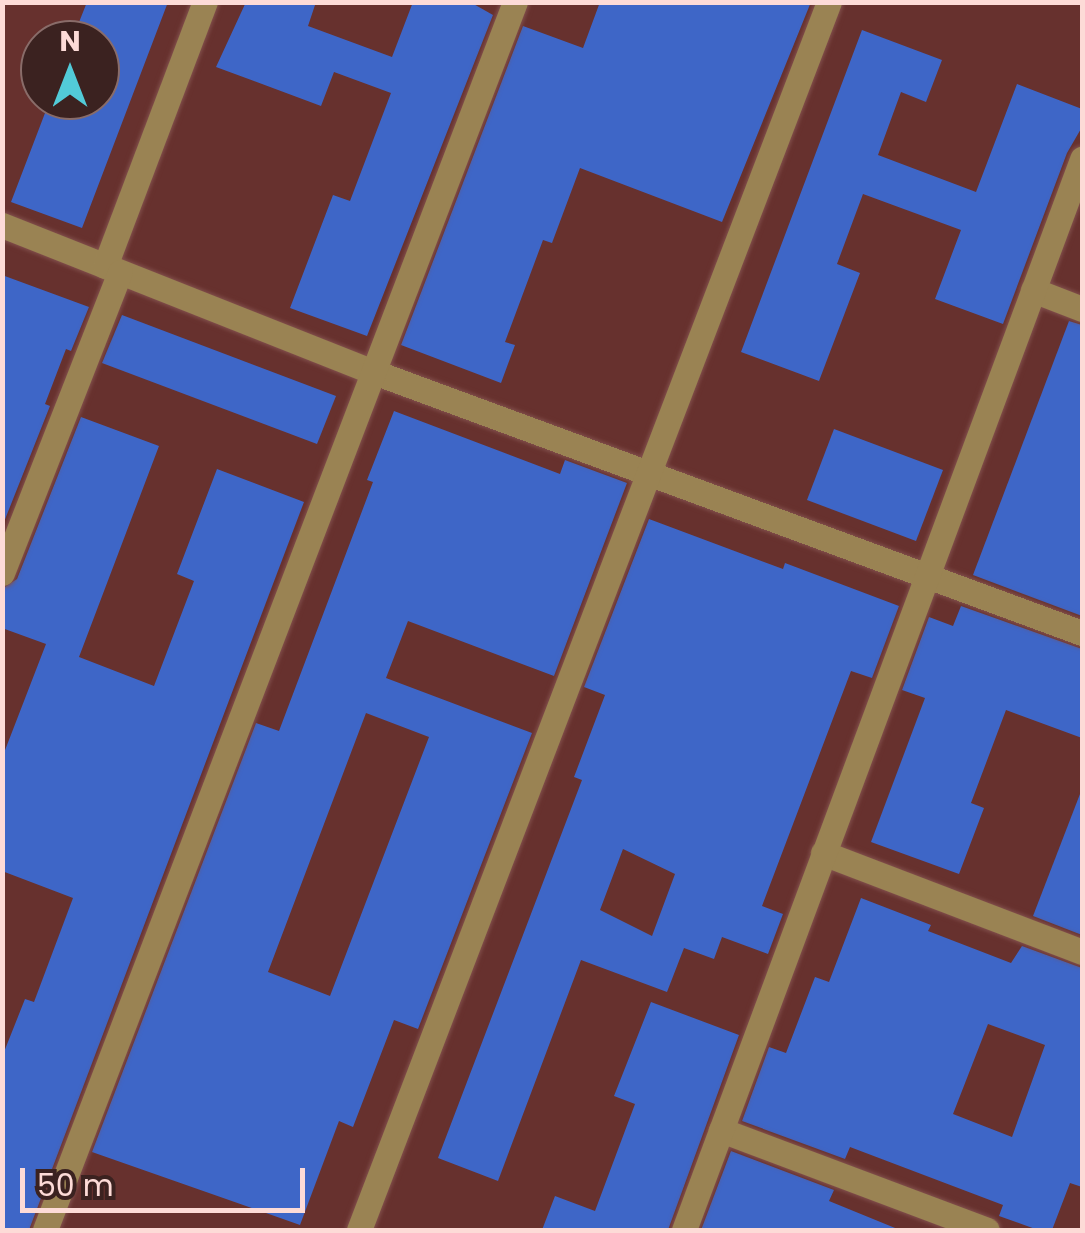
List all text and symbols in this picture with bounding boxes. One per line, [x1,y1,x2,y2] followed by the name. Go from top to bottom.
[20,20,120,120] north arrow
[59,22,81,61] text: N
[25,1148,310,1210] scale bar
[37,1164,114,1207] text: 50 m

